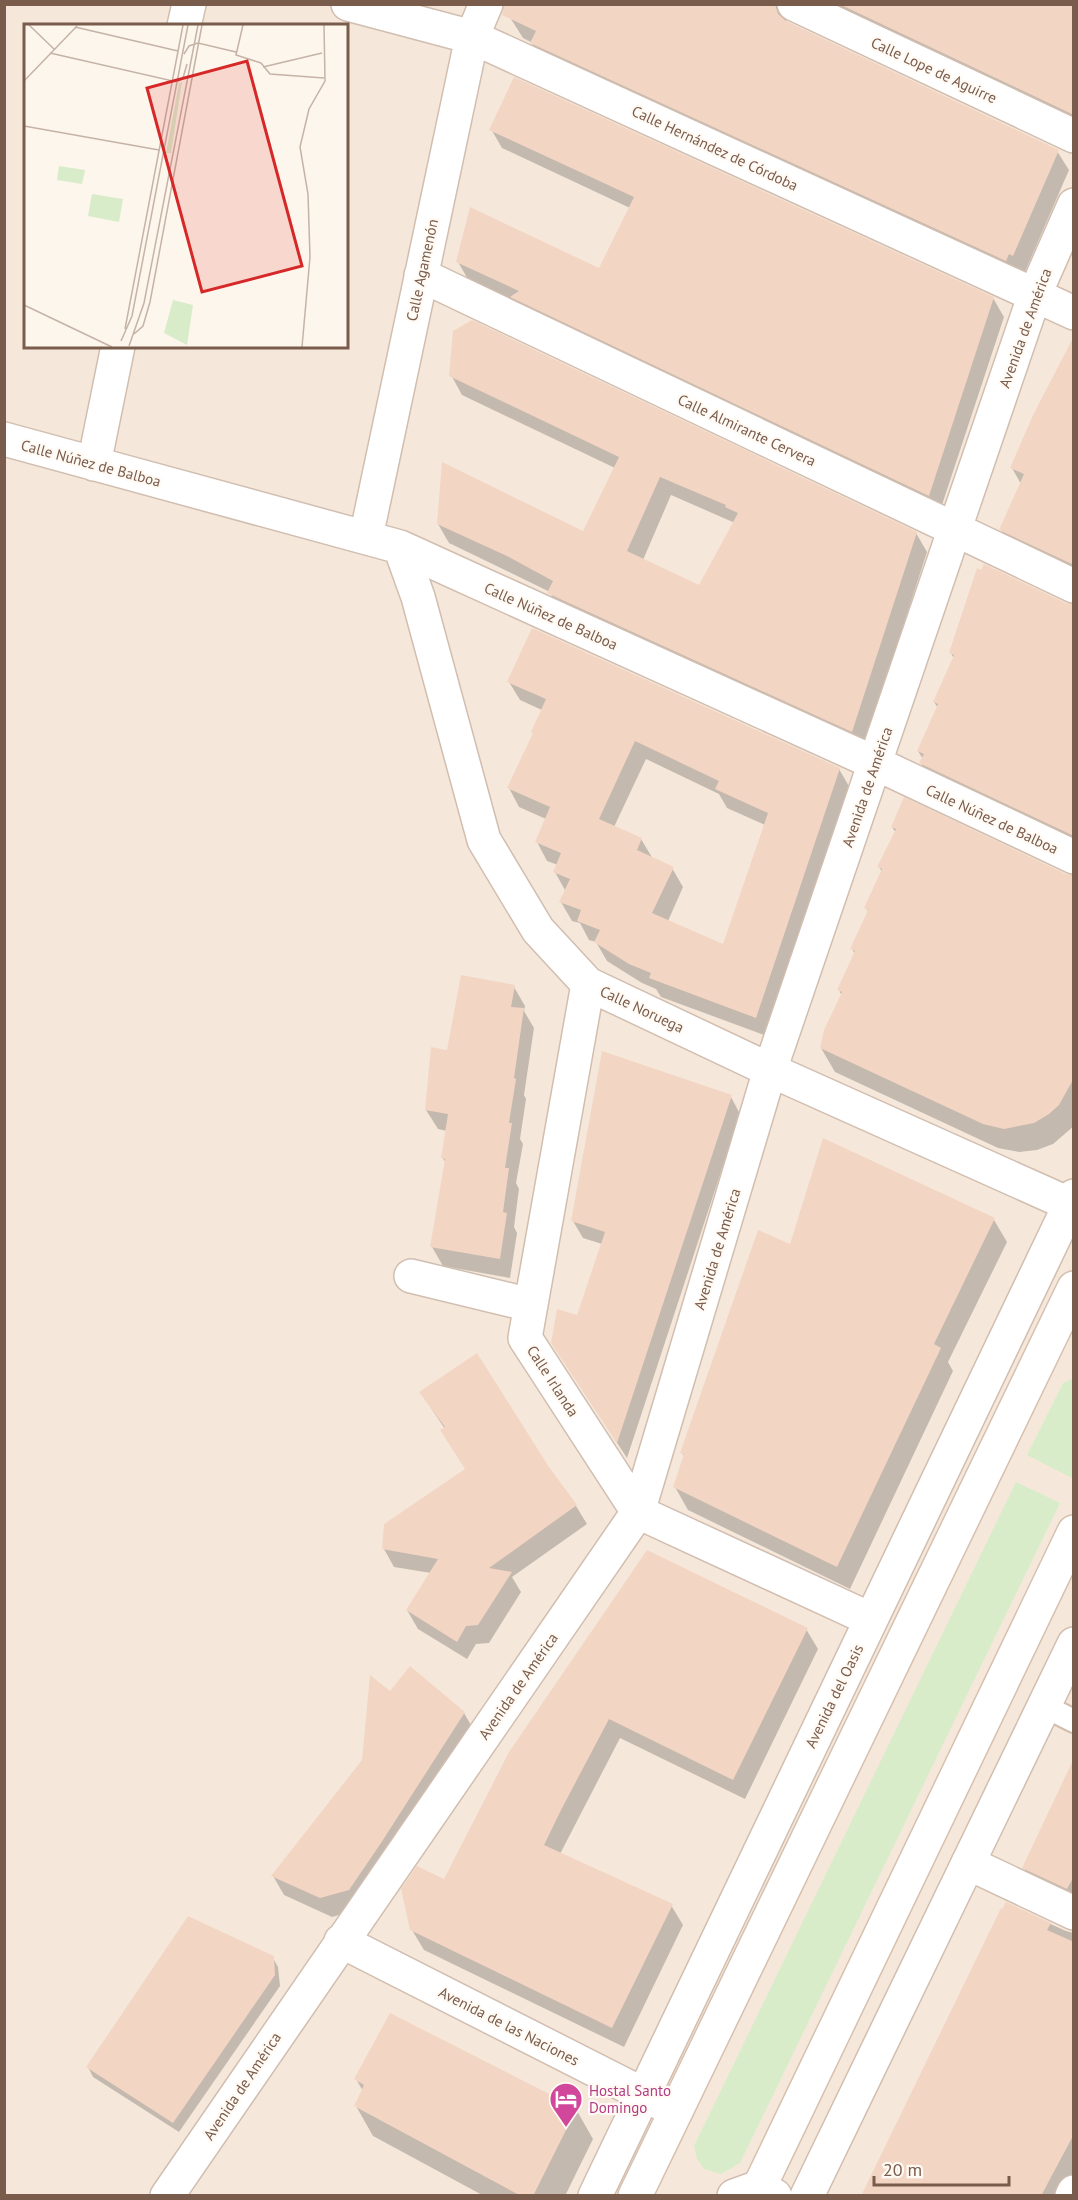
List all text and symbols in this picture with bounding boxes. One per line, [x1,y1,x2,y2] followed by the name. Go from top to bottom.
[24,24,348,348] inset map
[868,33,1000,107] street label: Calle Lope de Aguirre
[629,101,801,195] street label: Calle Hernández de Córdoba
[402,217,442,323] street label: Calle Agamenón
[995,266,1055,390] street label: Avenida de América
[675,390,819,470] street label: Calle Almirante Cervera
[19,435,163,491] street label: Calle Núñez de Balboa
[481,578,621,654] street label: Calle Núñez de Balboa
[838,724,896,850] street label: Avenida de América
[923,780,1061,858] street label: Calle Núñez de Balboa
[597,981,687,1037] street label: Calle Noruega
[690,1186,744,1312] street label: Avenida de América
[523,1342,583,1420] street label: Calle Irlanda
[474,1629,562,1743] street label: Avenida de América
[801,1641,867,1751] street label: Avenida del Oasis
[436,1982,582,2070] street label: Avenida de las Naciones
[199,2029,285,2143] street label: Avenida de América
[548,2081,584,2128] hotel icon: Hostal Santo Domingo
[589,2081,671,2117] place label: Hostal Santo Domingo
[874,2149,1009,2187] scale bar
[883,2158,922,2181] text: 20 m

